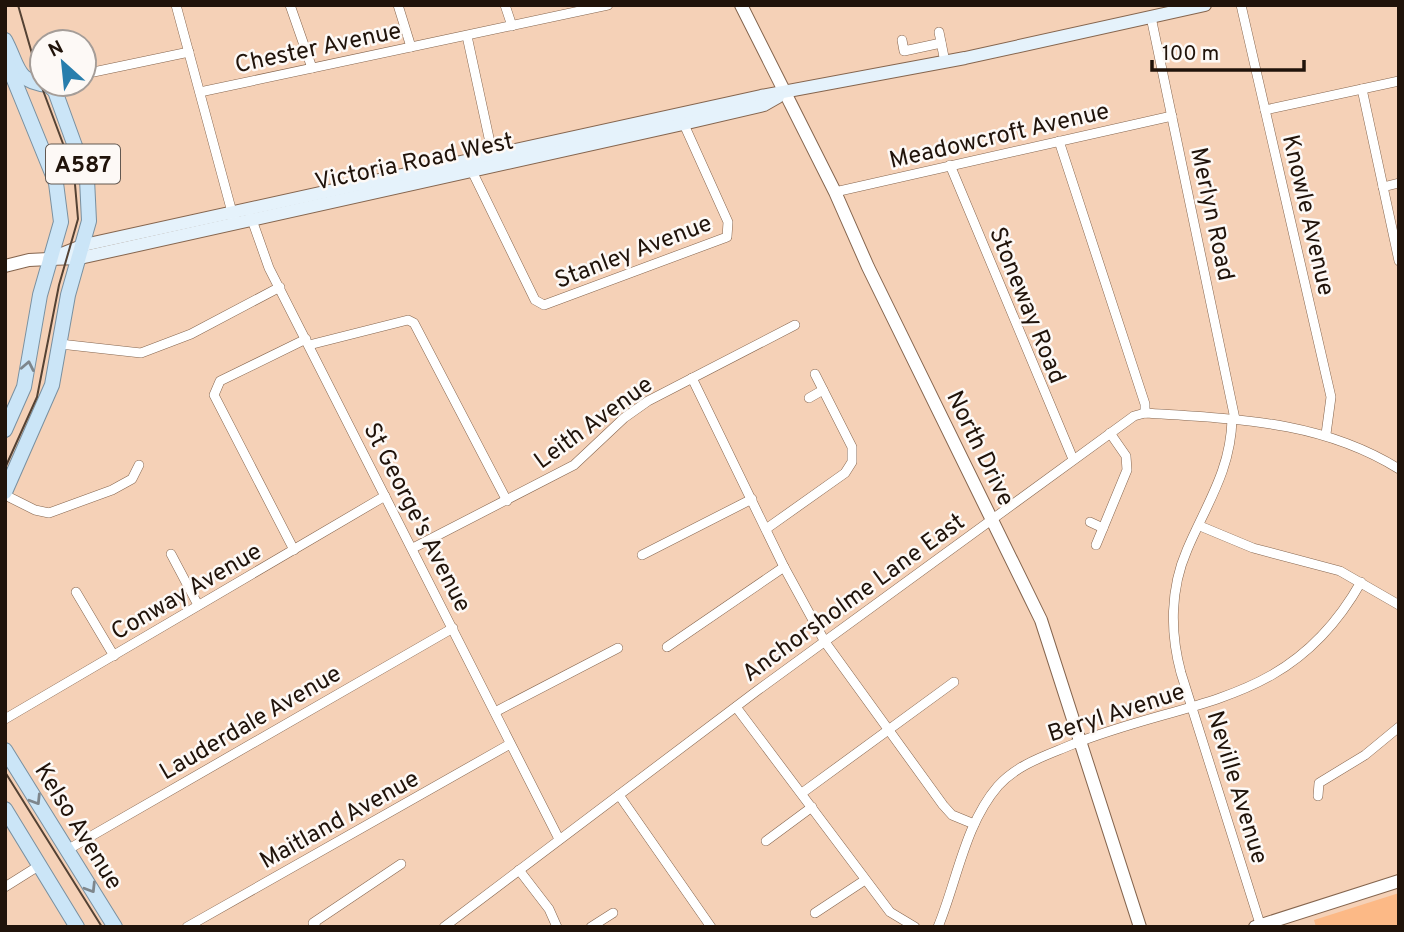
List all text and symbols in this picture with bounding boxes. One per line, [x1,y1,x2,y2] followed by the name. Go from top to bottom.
[232,17,404,81] street label: Chester Avenue
[28,28,98,98] north arrow
[1152,28,1304,72] scale bar
[45,36,68,63] text: N
[1162,41,1219,68] text: 100 m
[887,97,1112,177] street label: Meadowcroft Avenue
[312,127,517,199] street label: Victoria Road West
[1274,132,1340,299] street label: Knowle Avenue
[46,144,120,183] road number: A587
[1182,145,1240,284] street label: Merlyn Road
[551,209,716,297] street label: Stanley Avenue
[981,223,1071,388] street label: Stoneway Road
[20,360,35,372] one-way arrow
[529,370,659,477] street label: Leith Avenue
[938,386,1020,511] street label: North Drive
[356,418,477,618] street label: St George's Avenue
[737,508,971,690] street label: Anchorsholme Lane East
[106,537,268,648] street label: Conway Avenue
[155,659,347,788] street label: Lauderdale Avenue
[1044,678,1189,750] street label: Beryl Avenue
[1199,708,1274,868] street label: Neville Avenue
[26,758,128,896] street label: Kelso Avenue
[255,765,425,877] street label: Maitland Avenue
[28,792,41,805] one-way arrow
[83,881,96,894] one-way arrow

